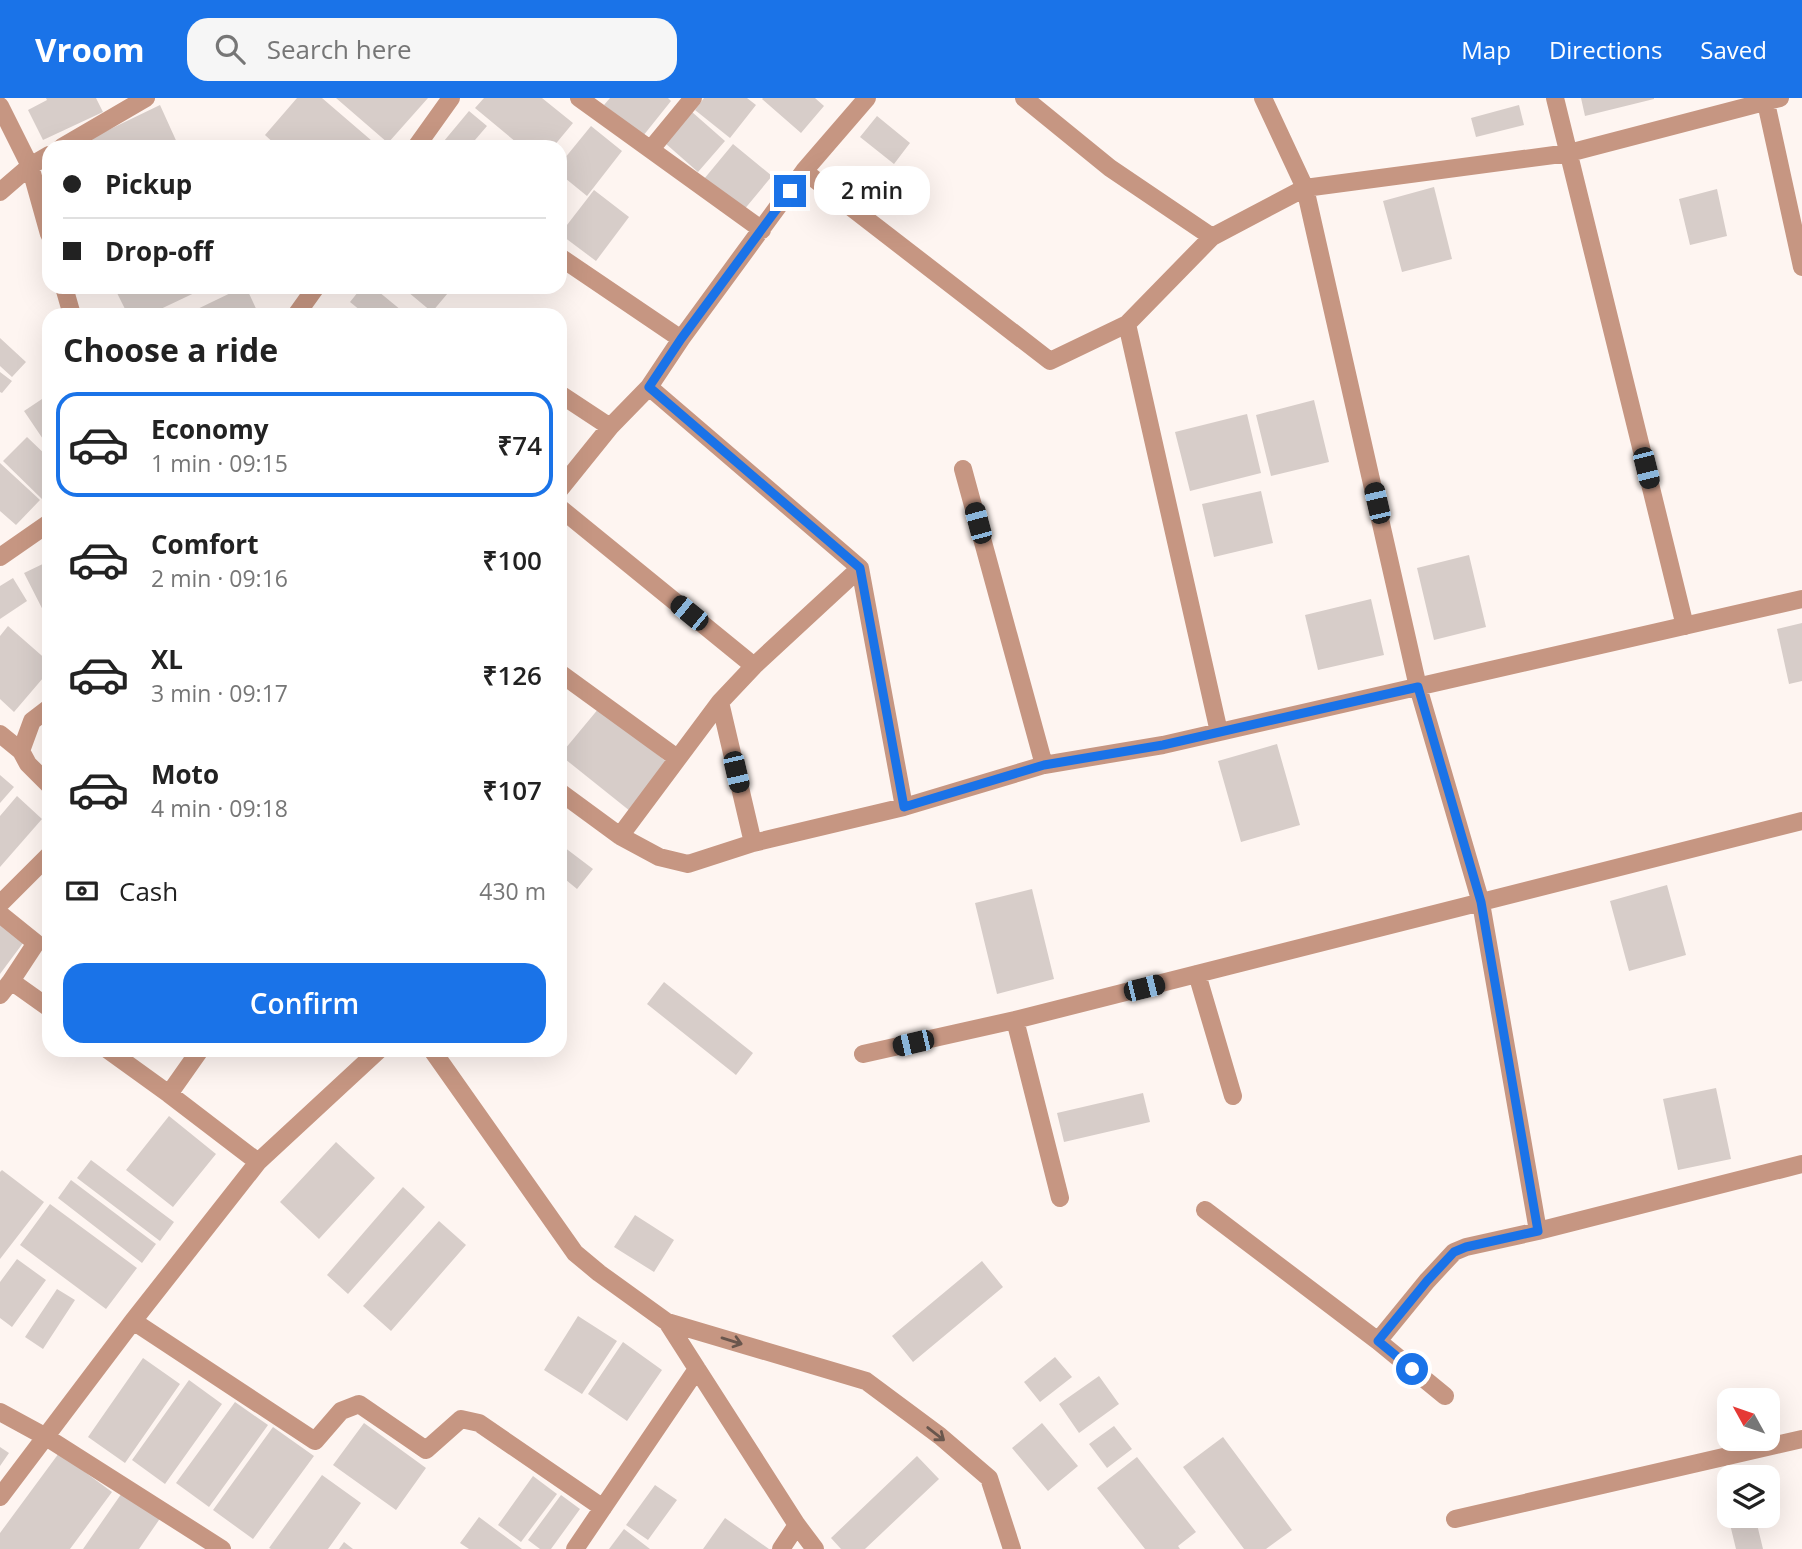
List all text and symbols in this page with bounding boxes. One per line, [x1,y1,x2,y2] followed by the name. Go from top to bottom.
[187,18,677,81] search box
[35,27,145,72] text: Vroom
[211,30,249,68] icon: search
[267,31,412,67] text: Search here
[1461,33,1511,66] text: Map
[1549,33,1662,66] text: Directions
[1700,33,1767,66] text: Saved
[105,166,192,202] text: Pickup
[814,166,930,216] callout: 2 min
[841,174,903,206] text: 2 min
[774,175,806,207] route end
[105,233,213,269] text: Drop-off
[63,328,278,371] text: Choose a ride
[151,411,269,447] text: Economy
[67,413,130,476] icon: car
[497,427,542,463] text: ₹74
[1631,445,1662,491] car
[151,447,288,479] text: 1 min · 09:15
[1363,480,1392,526] car
[963,500,994,546] car
[151,526,258,562] text: Comfort
[67,528,130,591] icon: car
[483,542,542,578] text: ₹100
[151,562,288,594] text: 2 min · 09:16
[667,592,712,634] car
[151,641,183,677] text: XL
[67,643,130,706] icon: car
[483,657,542,693] text: ₹126
[151,677,288,709] text: 3 min · 09:17
[722,749,751,795] car
[151,756,219,792] text: Moto
[67,758,130,821] icon: car
[483,772,542,808] text: ₹107
[151,792,288,824] text: 4 min · 09:18
[63,872,101,910] icon: cash
[119,873,178,909] text: Cash
[479,875,546,907] text: 430 m
[63,963,546,1043] button: Confirm
[1122,973,1167,1003] car
[891,1028,936,1058] car
[721,1336,743,1349] one-way arrow
[1396,1353,1428,1385] route start
[1717,1388,1780,1451] north arrow
[1717,1388,1780,1528] map controls
[927,1426,945,1442] one-way arrow
[1717,1465,1780,1528] button: layers

